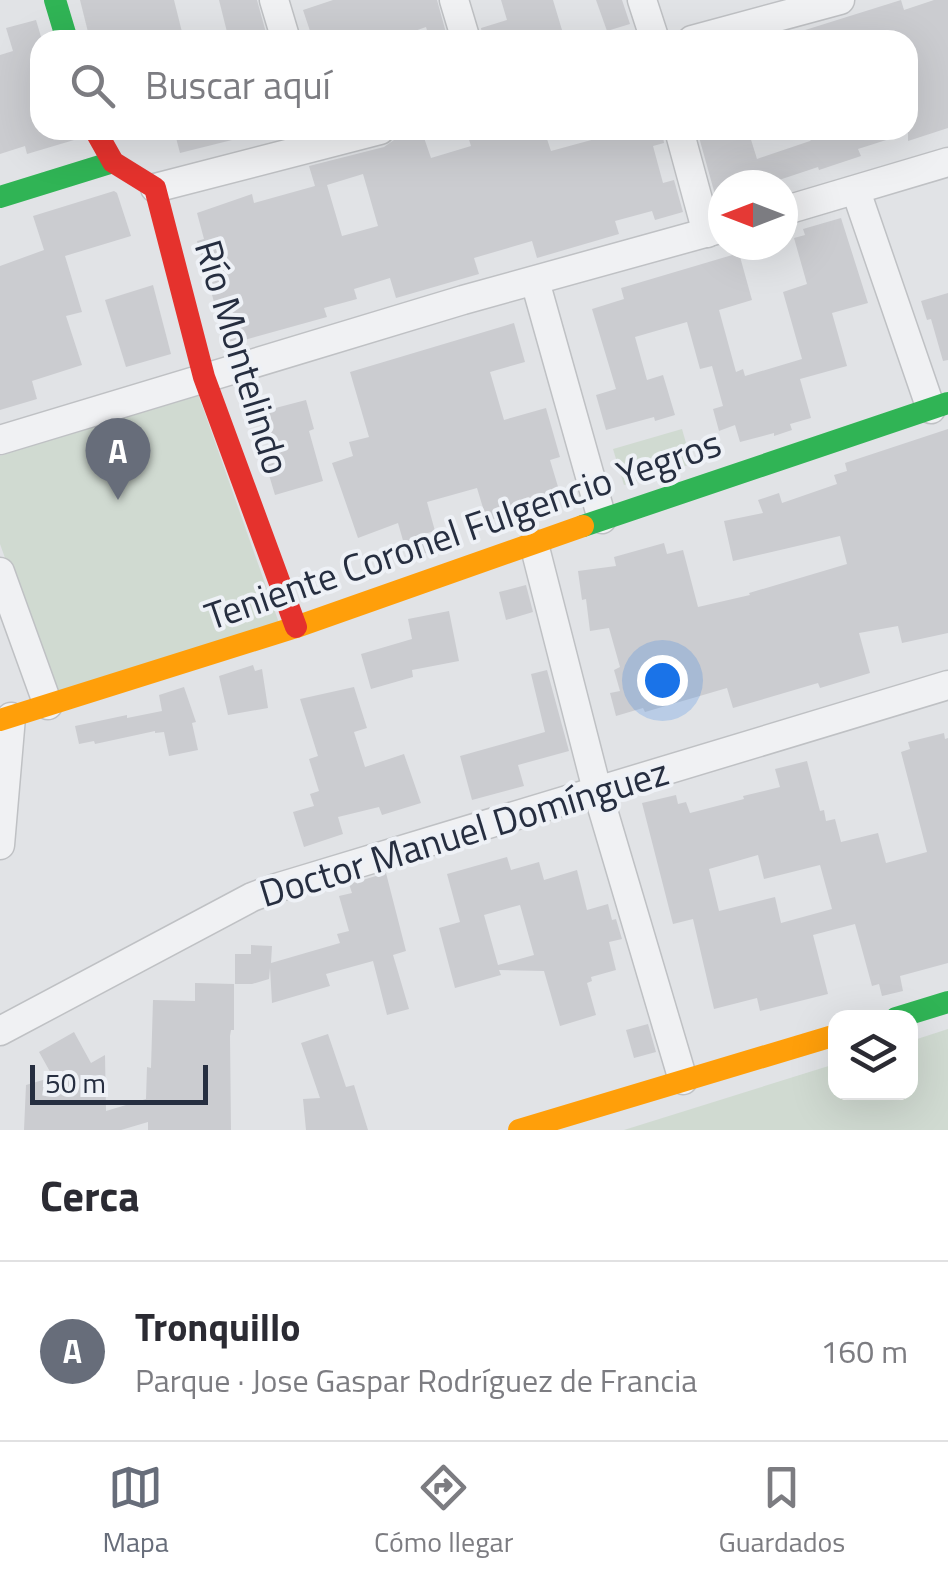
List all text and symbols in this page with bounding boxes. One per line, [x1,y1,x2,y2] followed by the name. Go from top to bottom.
[30,30,918,140] search box
[145,56,331,114] text: Buscar aquí
[65,58,120,113] icon: search
[708,170,798,260] north arrow
[180,232,306,481] street label: Río Montelindo
[197,413,729,645] street label: Teniente Coronel Fulgencio Yegros
[86,418,150,500] pin: A
[637,655,688,706] your location
[252,742,675,922] street label: Doctor Manuel Domínguez
[828,1010,918,1100] map controls
[828,1010,918,1100] button: layers
[30,1060,208,1104] scale bar
[45,1061,106,1104] text: 50 m
[40,1163,140,1227] text: Cerca
[135,1298,301,1356] text: Tronquillo
[63,1327,82,1375] text: A
[820,1327,908,1375] text: 160 m
[135,1356,697,1404] text: Parque · Jose Gaspar Rodríguez de Francia
[103,1460,169,1563] tab: Mapa
[374,1460,513,1563] tab: Cómo llegar
[718,1460,845,1563] tab: Guardados

